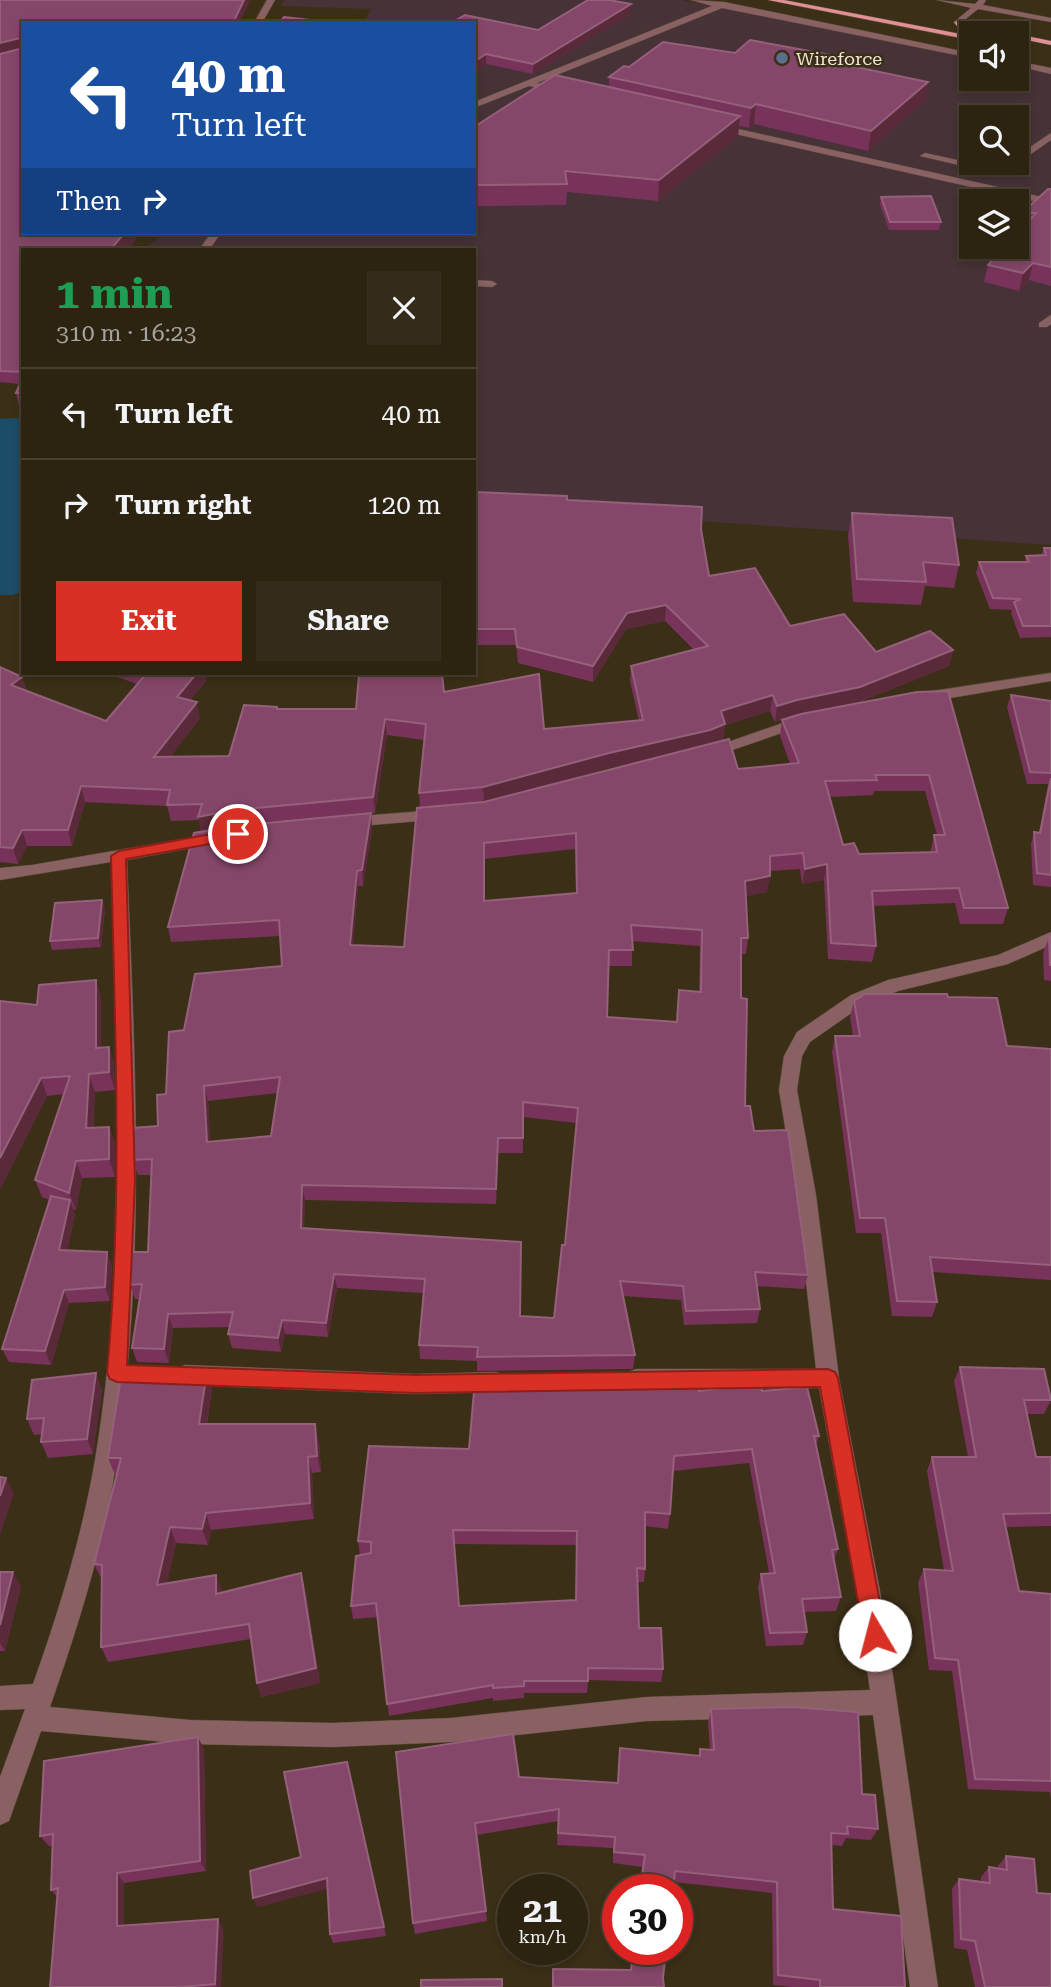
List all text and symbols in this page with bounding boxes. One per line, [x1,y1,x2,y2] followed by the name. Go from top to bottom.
[959,21,1029,259] map controls
[959,21,1029,91] button: sound
[171,47,286,104] text: 40 m
[796,48,882,69] place label: Wireforce
[56,49,147,140] icon: left
[774,50,790,66] marker: Wireforce
[959,105,1029,175] button: search
[171,106,306,144] text: Turn left
[135,182,173,220] icon: right
[56,186,121,216] text: Then
[959,189,1029,259] button: layers
[56,269,173,318] text: 1 min
[367,271,441,345] button: close
[56,320,196,347] text: 310 m · 16:23
[56,395,94,433] icon: left
[115,399,233,429] text: Turn left
[382,399,441,429] text: 40 m
[56,486,94,524] icon: right
[115,490,251,520] text: Turn right
[367,490,441,520] text: 120 m
[56,581,242,661] button: Exit
[256,581,441,661] button: Share
[208,804,268,864] pin
[219,815,257,853] icon: arrive
[838,1598,912,1672] position arrow
[602,1874,693,1965] speed limit sign: 30
[523,1890,562,1931] text: 21
[518,1926,567,1947] text: km/h

